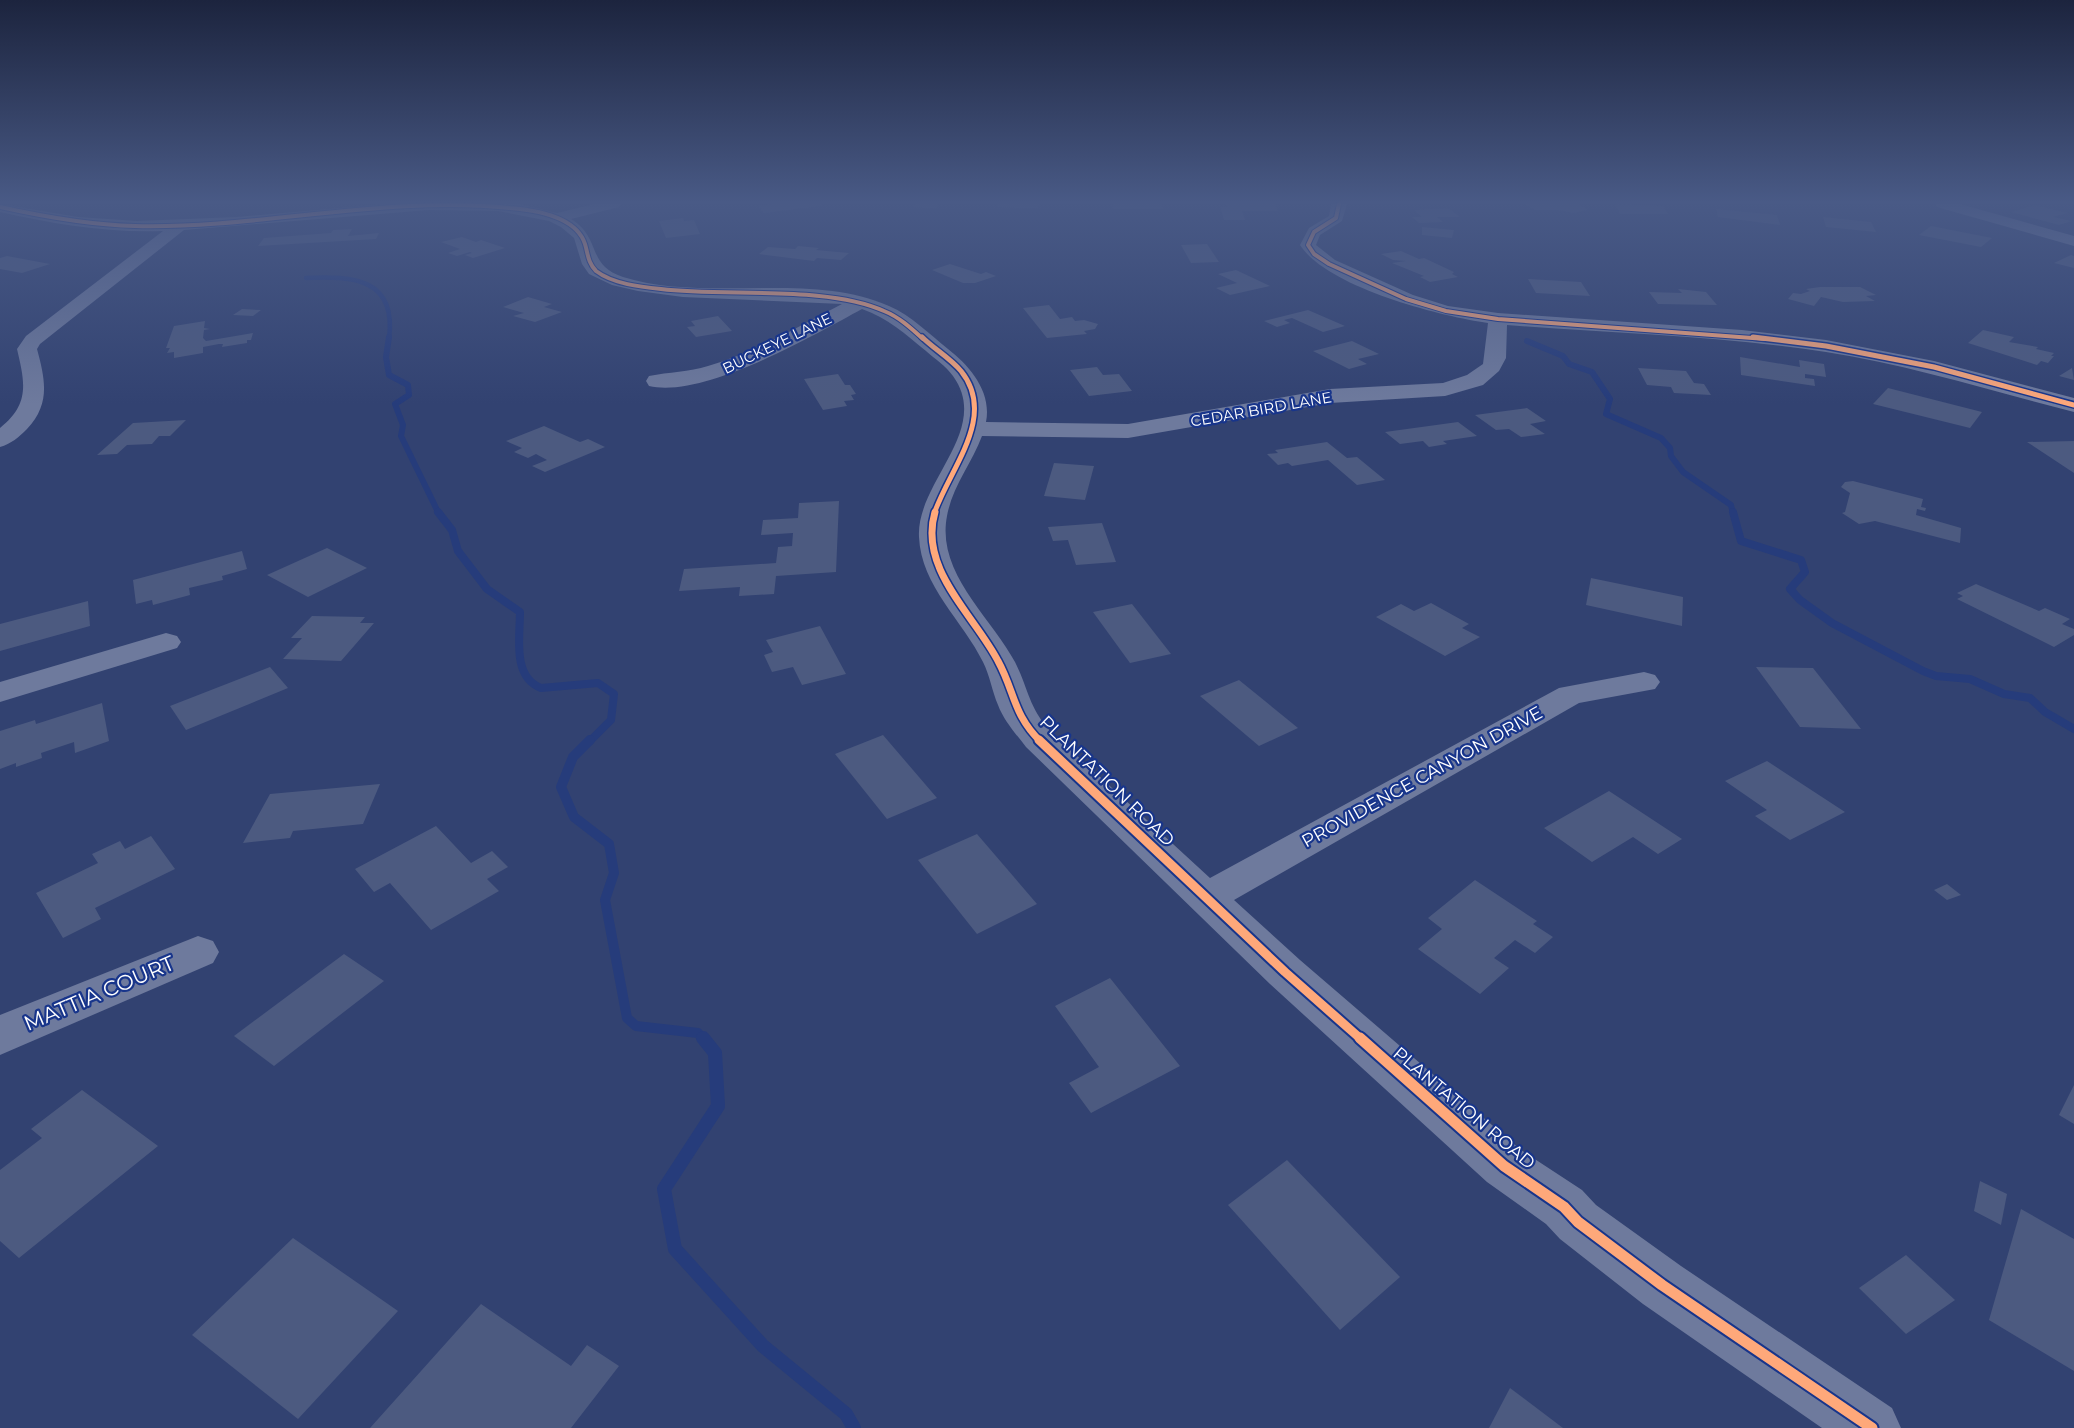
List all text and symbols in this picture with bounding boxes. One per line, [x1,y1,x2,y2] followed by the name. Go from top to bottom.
[719,308,835,378] street label: BUCKEYE LANE
[1189,387,1333,431] street label: CEDAR BIRD LANE
[1298,702,1546,852] street label: PROVIDENCE CANYON DRIVE
[1035,711,1179,851] street label: PLANTATION ROAD
[20,950,178,1036] street label: MATTIA COURT
[1388,1042,1540,1174] street label: PLANTATION ROAD

